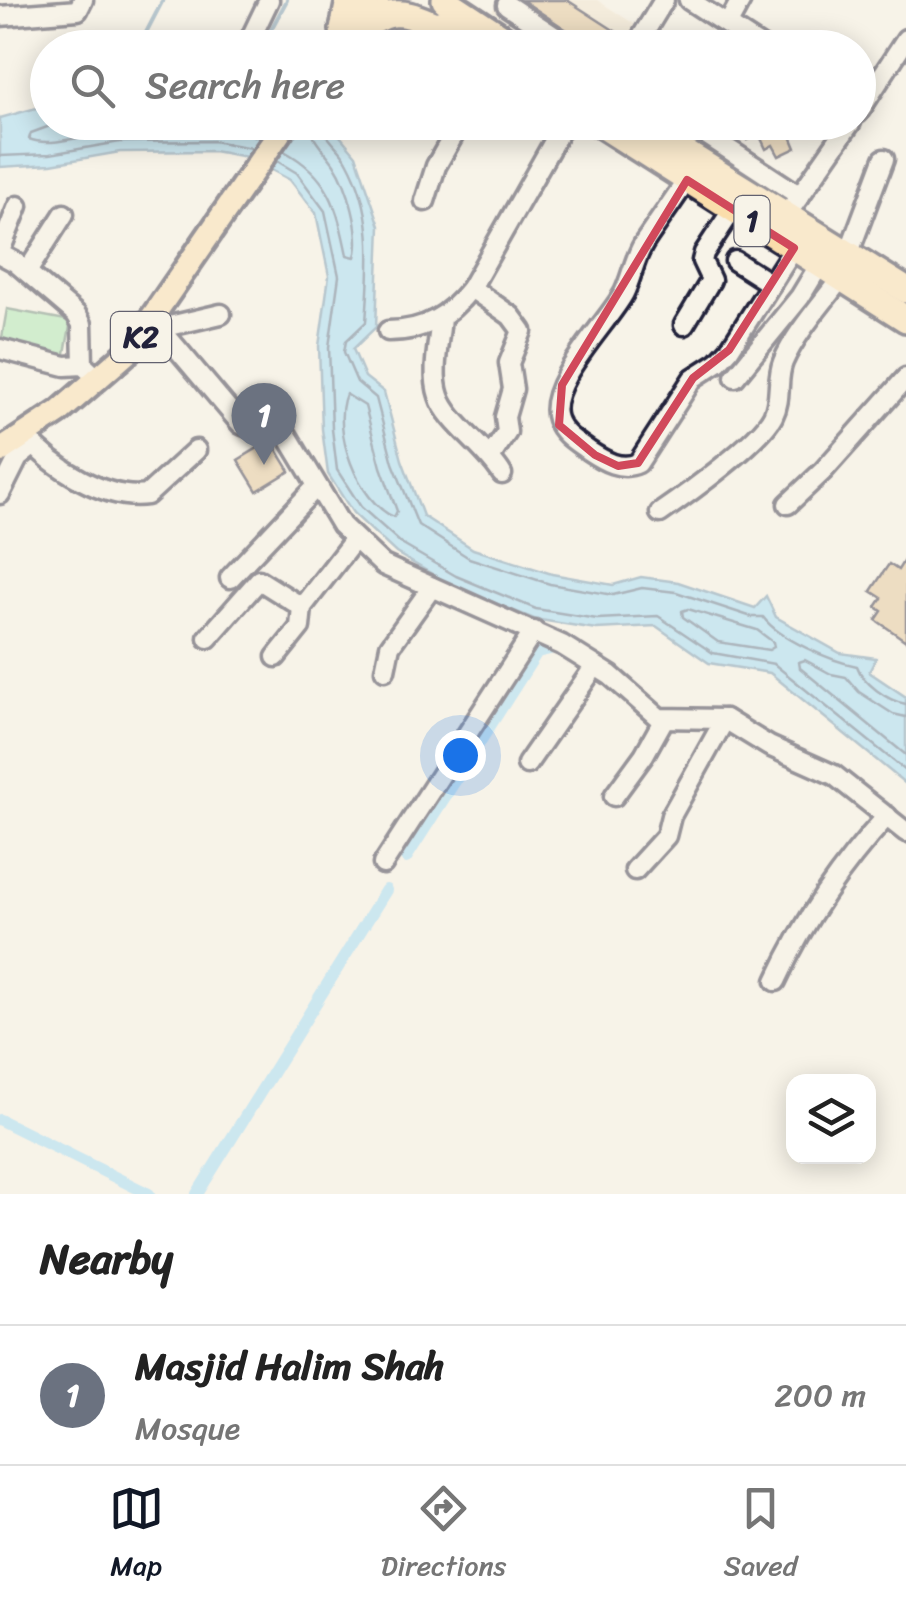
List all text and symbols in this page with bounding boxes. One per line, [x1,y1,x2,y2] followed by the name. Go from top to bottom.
[30,30,876,140] search box
[145,52,345,119] text: Search here
[65,58,120,113] icon: search
[734,196,770,246] road number: 1
[111,312,171,362] road number: K2
[232,382,296,465] pin: 1
[435,730,486,781] your location
[786,1074,876,1164] map controls
[786,1074,876,1164] button: layers
[40,1222,173,1296] text: Nearby
[135,1333,444,1400] text: Masjid Halim Shah
[66,1367,79,1424] text: 1
[774,1367,866,1424] text: 200 m
[135,1400,240,1457] text: Mosque
[109,1481,164,1590] tab: Map
[381,1481,506,1590] tab: Directions
[724,1481,797,1590] tab: Saved

